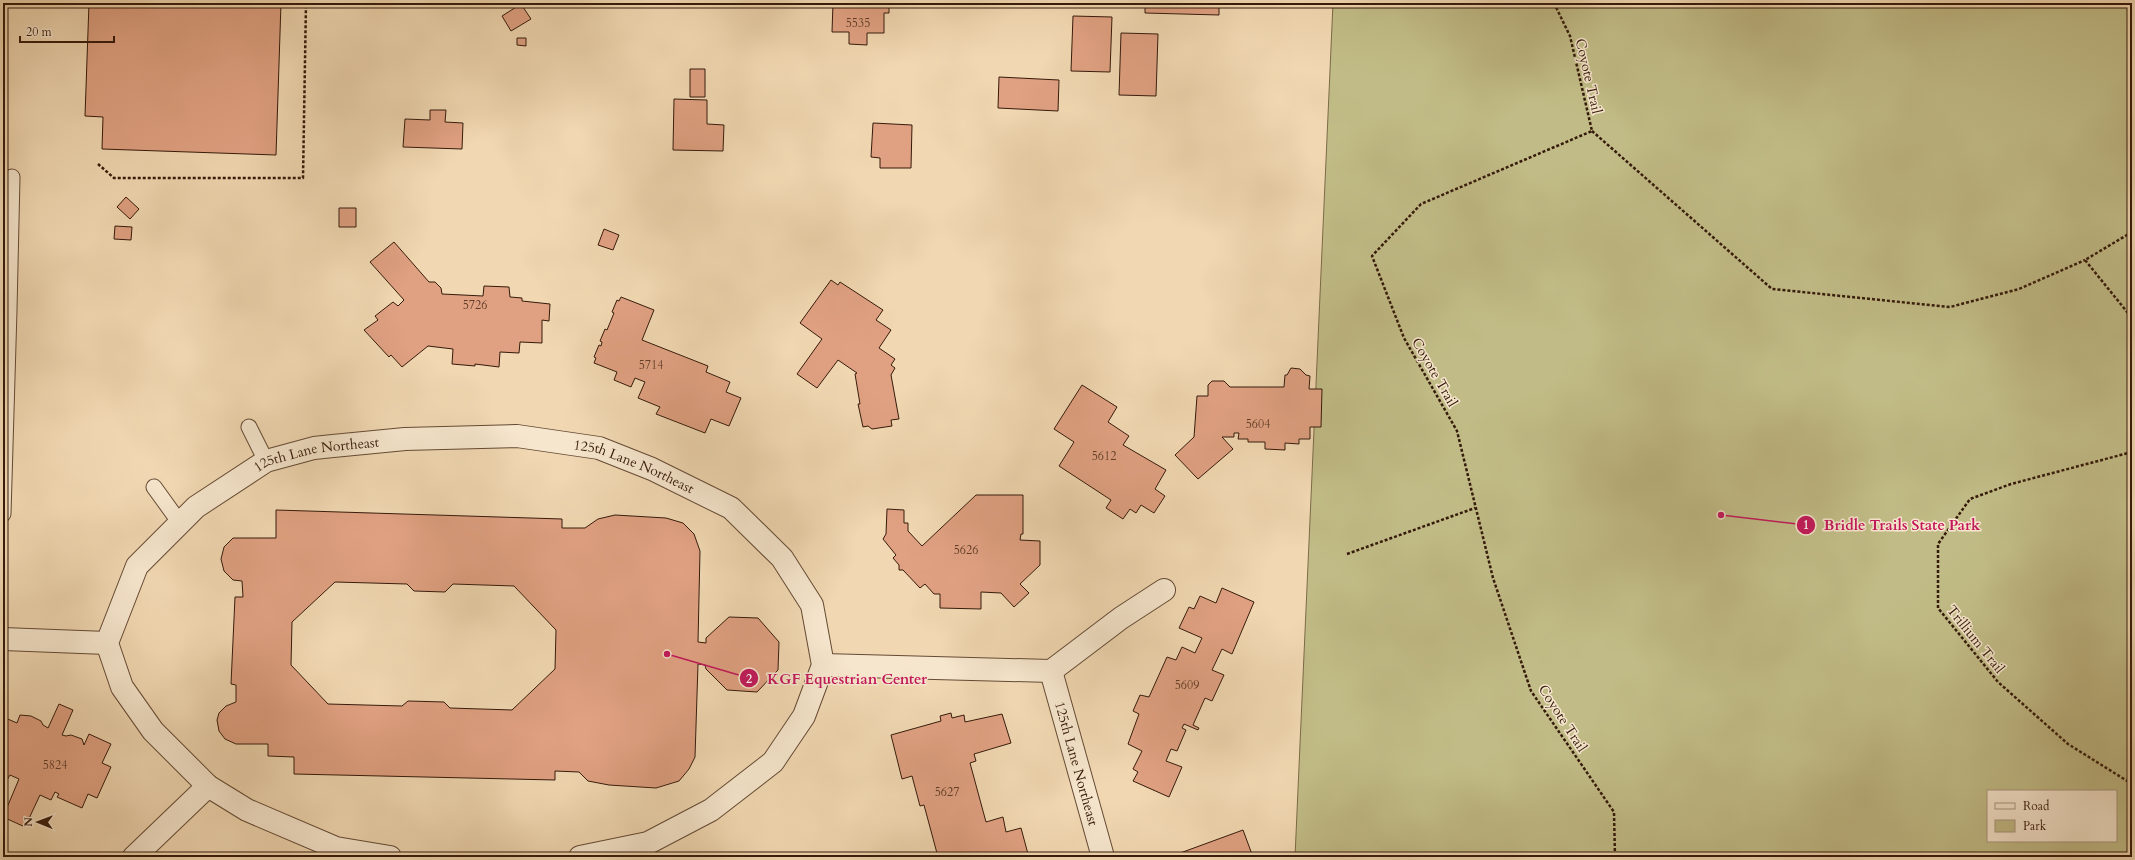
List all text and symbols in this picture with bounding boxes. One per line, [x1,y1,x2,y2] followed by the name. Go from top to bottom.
[846,15,870,31] house number: 5535
[20,18,114,44] scale bar
[26,24,53,40] text: 20 m
[1571,37,1606,116] street label: Coyote Trail
[463,297,487,313] house number: 5726
[1407,334,1462,411] street label: Coyote Trail
[639,357,663,373] house number: 5714
[1246,416,1270,432] house number: 5604
[250,433,380,477] street label: 125th Lane Northeast
[572,435,698,499] street label: 125th Lane Northeast
[1092,448,1116,464] house number: 5612
[1796,511,1989,538] callout: Bridle Trails State Park
[1824,515,1981,535] text: Bridle Trails State Park
[1803,517,1809,533] text: 1
[954,542,978,558] house number: 5626
[1942,601,2009,678] street label: Trillium Trail
[739,665,935,692] callout: KGF Equestrian Center
[767,669,928,689] text: KGF Equestrian Center
[746,671,752,687] text: 2
[1175,677,1199,693] house number: 5609
[1534,681,1592,756] street label: Coyote Trail
[1050,699,1103,828] street label: 125th Lane Northeast
[43,757,67,773] house number: 5824
[935,784,959,800] house number: 5627
[1987,790,2117,842] legend
[2023,798,2050,814] text: Road
[18,802,58,842] north arrow
[21,816,36,827] text: N
[2023,818,2047,834] text: Park

